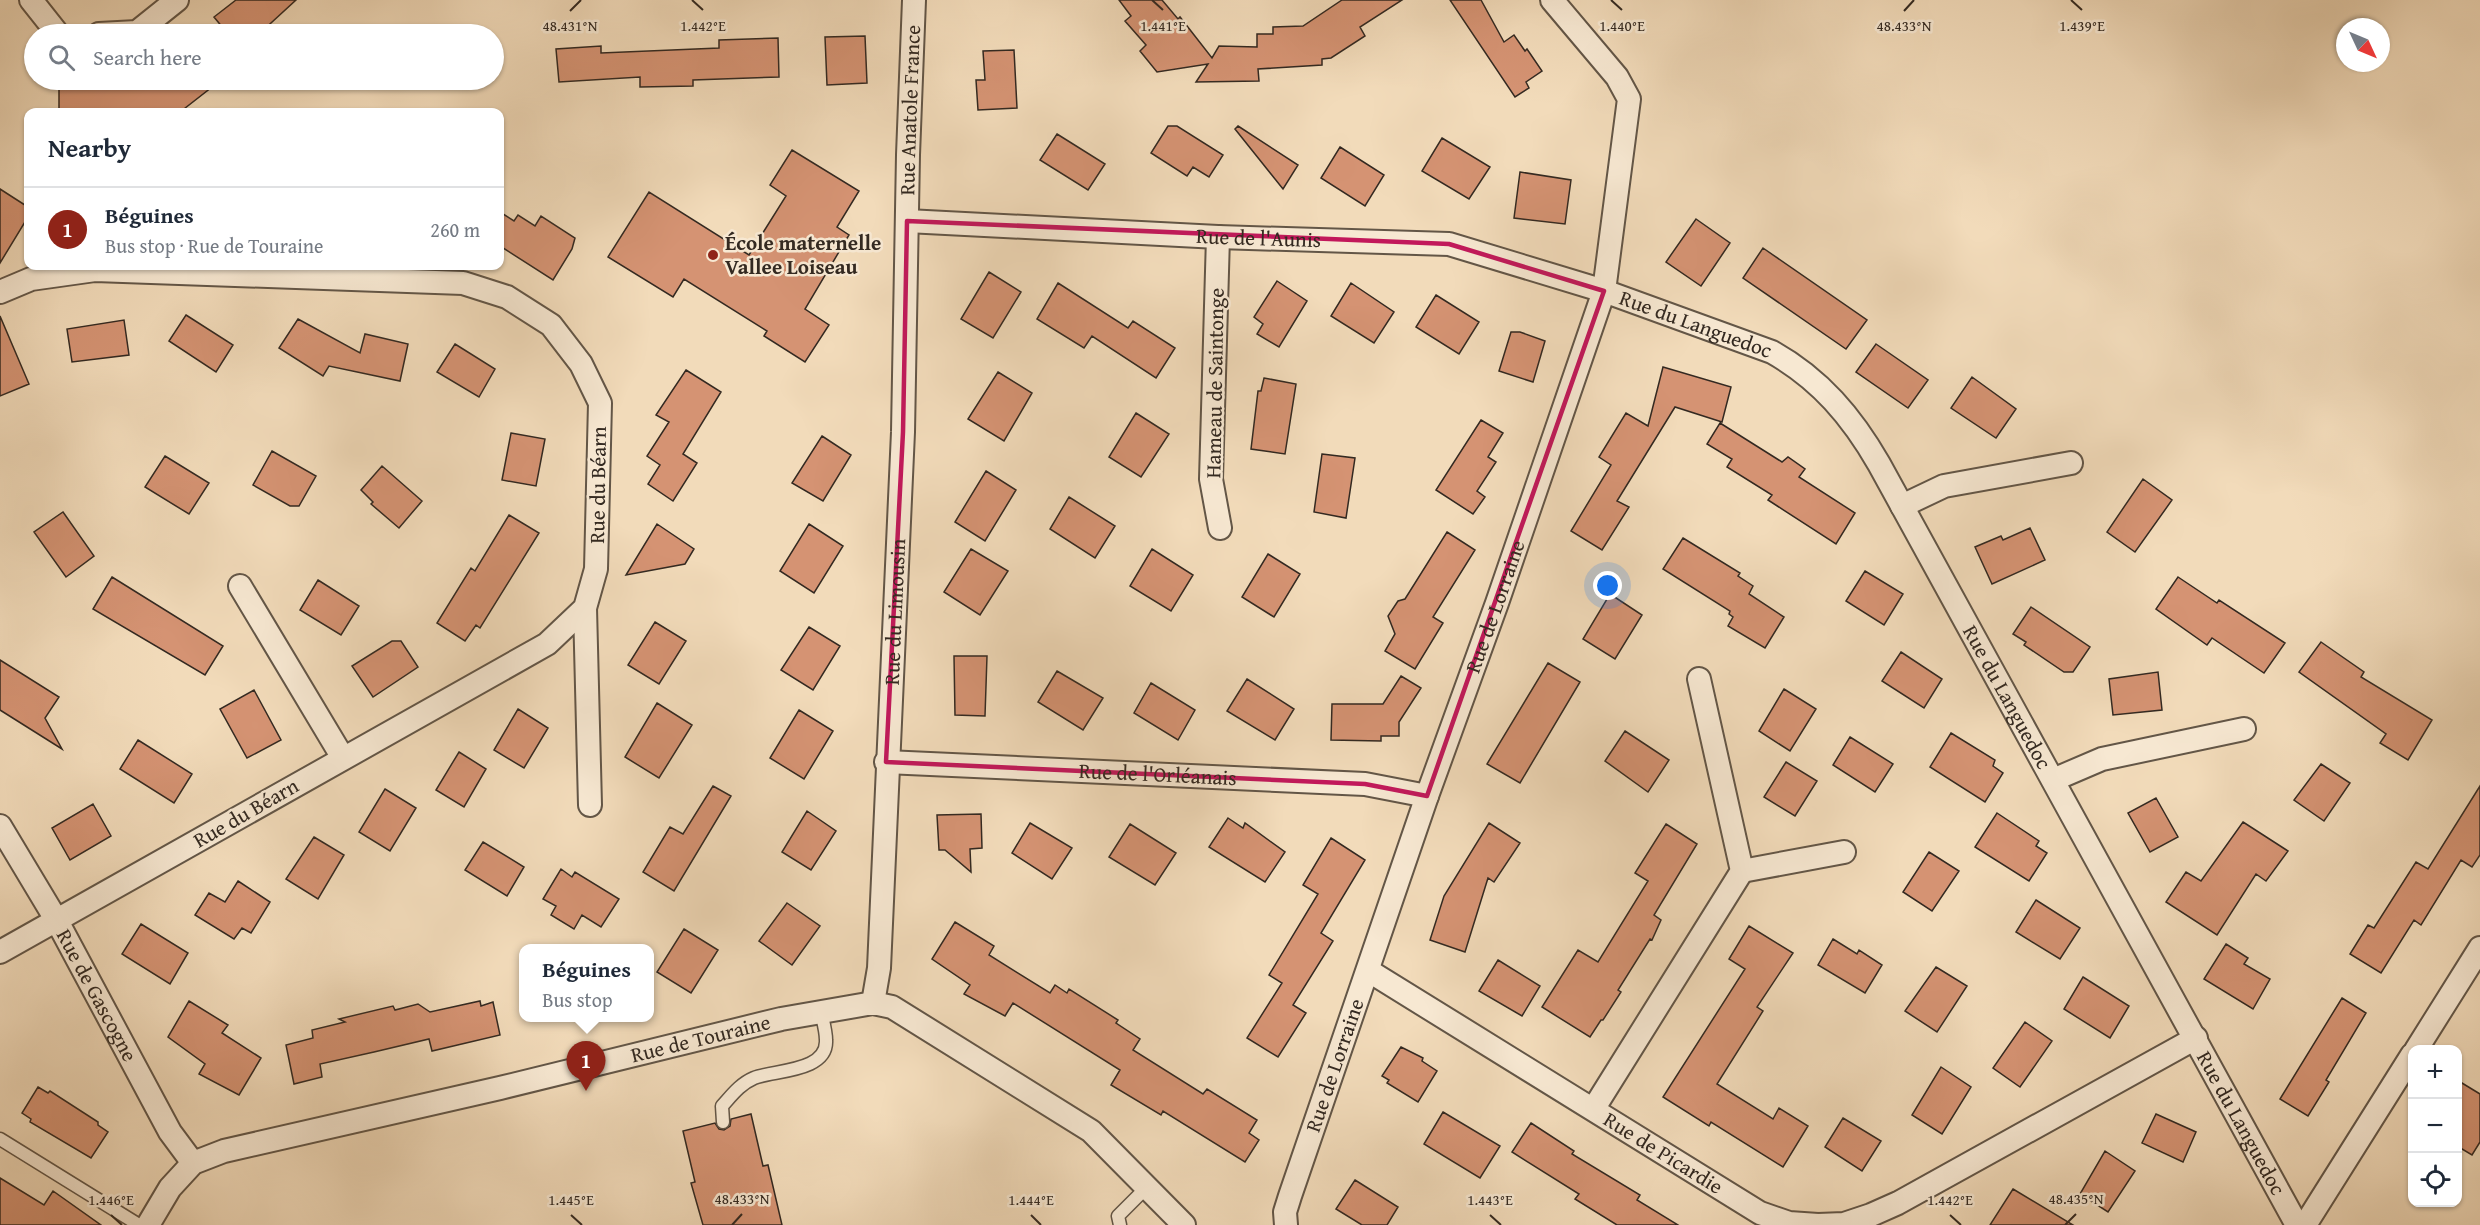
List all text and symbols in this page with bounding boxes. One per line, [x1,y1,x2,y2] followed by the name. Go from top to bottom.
[543,15,598,36] text: 48.431°N
[680,15,726,36] text: 1.442°E
[1140,15,1186,36] text: 1.441°E
[1599,15,1645,36] text: 1.440°E
[1877,15,1932,36] text: 48.433°N
[2059,15,2105,36] text: 1.439°E
[2336,18,2390,72] north arrow
[24,24,504,90] search box
[891,24,928,196] street label: Rue Anatole France
[45,41,78,74] icon: search
[93,41,202,73] text: Search here
[48,128,131,167] text: Nearby
[105,199,194,231] text: Béguines
[62,215,73,244] text: 1
[430,215,480,244] text: 260 m
[1195,220,1322,255] street label: Rue de l'Aunis
[725,227,881,282] place label: École maternelle Vallee Loiseau
[105,231,323,260] text: Bus stop · Rue de Touraine
[706,248,720,262] marker: École maternelle Vallee Loiseau
[1615,282,1776,366] street label: Rue du Languedoc
[1197,287,1232,479] street label: Hameau de Saintonge
[581,426,614,544] street label: Rue du Béarn
[1457,536,1533,677] street label: Rue de Lorraine
[876,538,913,686] street label: Rue du Limousin
[1593,571,1622,600] your location
[1955,619,2060,774] street label: Rue du Languedoc
[1078,755,1237,793] street label: Rue de l'Orléanais
[187,770,304,855] street label: Rue du Béarn
[49,923,146,1067] street label: Rue de Gascogne
[519,944,654,1022] popup
[542,953,631,985] text: Béguines
[542,985,613,1014] text: Bus stop
[1297,994,1372,1136] street label: Rue de Lorraine
[628,1006,774,1070] street label: Rue de Touraine
[566,1042,606,1091] pin: 1
[2189,1045,2294,1200] street label: Rue du Languedoc
[2408,1045,2462,1207] map controls
[2408,1045,2462,1099] button: +
[2408,1099,2462,1153] button: −
[1598,1104,1729,1202] street label: Rue de Picardie
[2408,1153,2462,1207] button: locate
[715,1188,770,1209] text: 48.433°N
[2049,1188,2104,1209] text: 48.435°N
[88,1189,134,1210] text: 1.446°E
[548,1189,594,1210] text: 1.445°E
[1008,1189,1054,1210] text: 1.444°E
[1467,1189,1513,1210] text: 1.443°E
[1927,1189,1973,1210] text: 1.442°E

